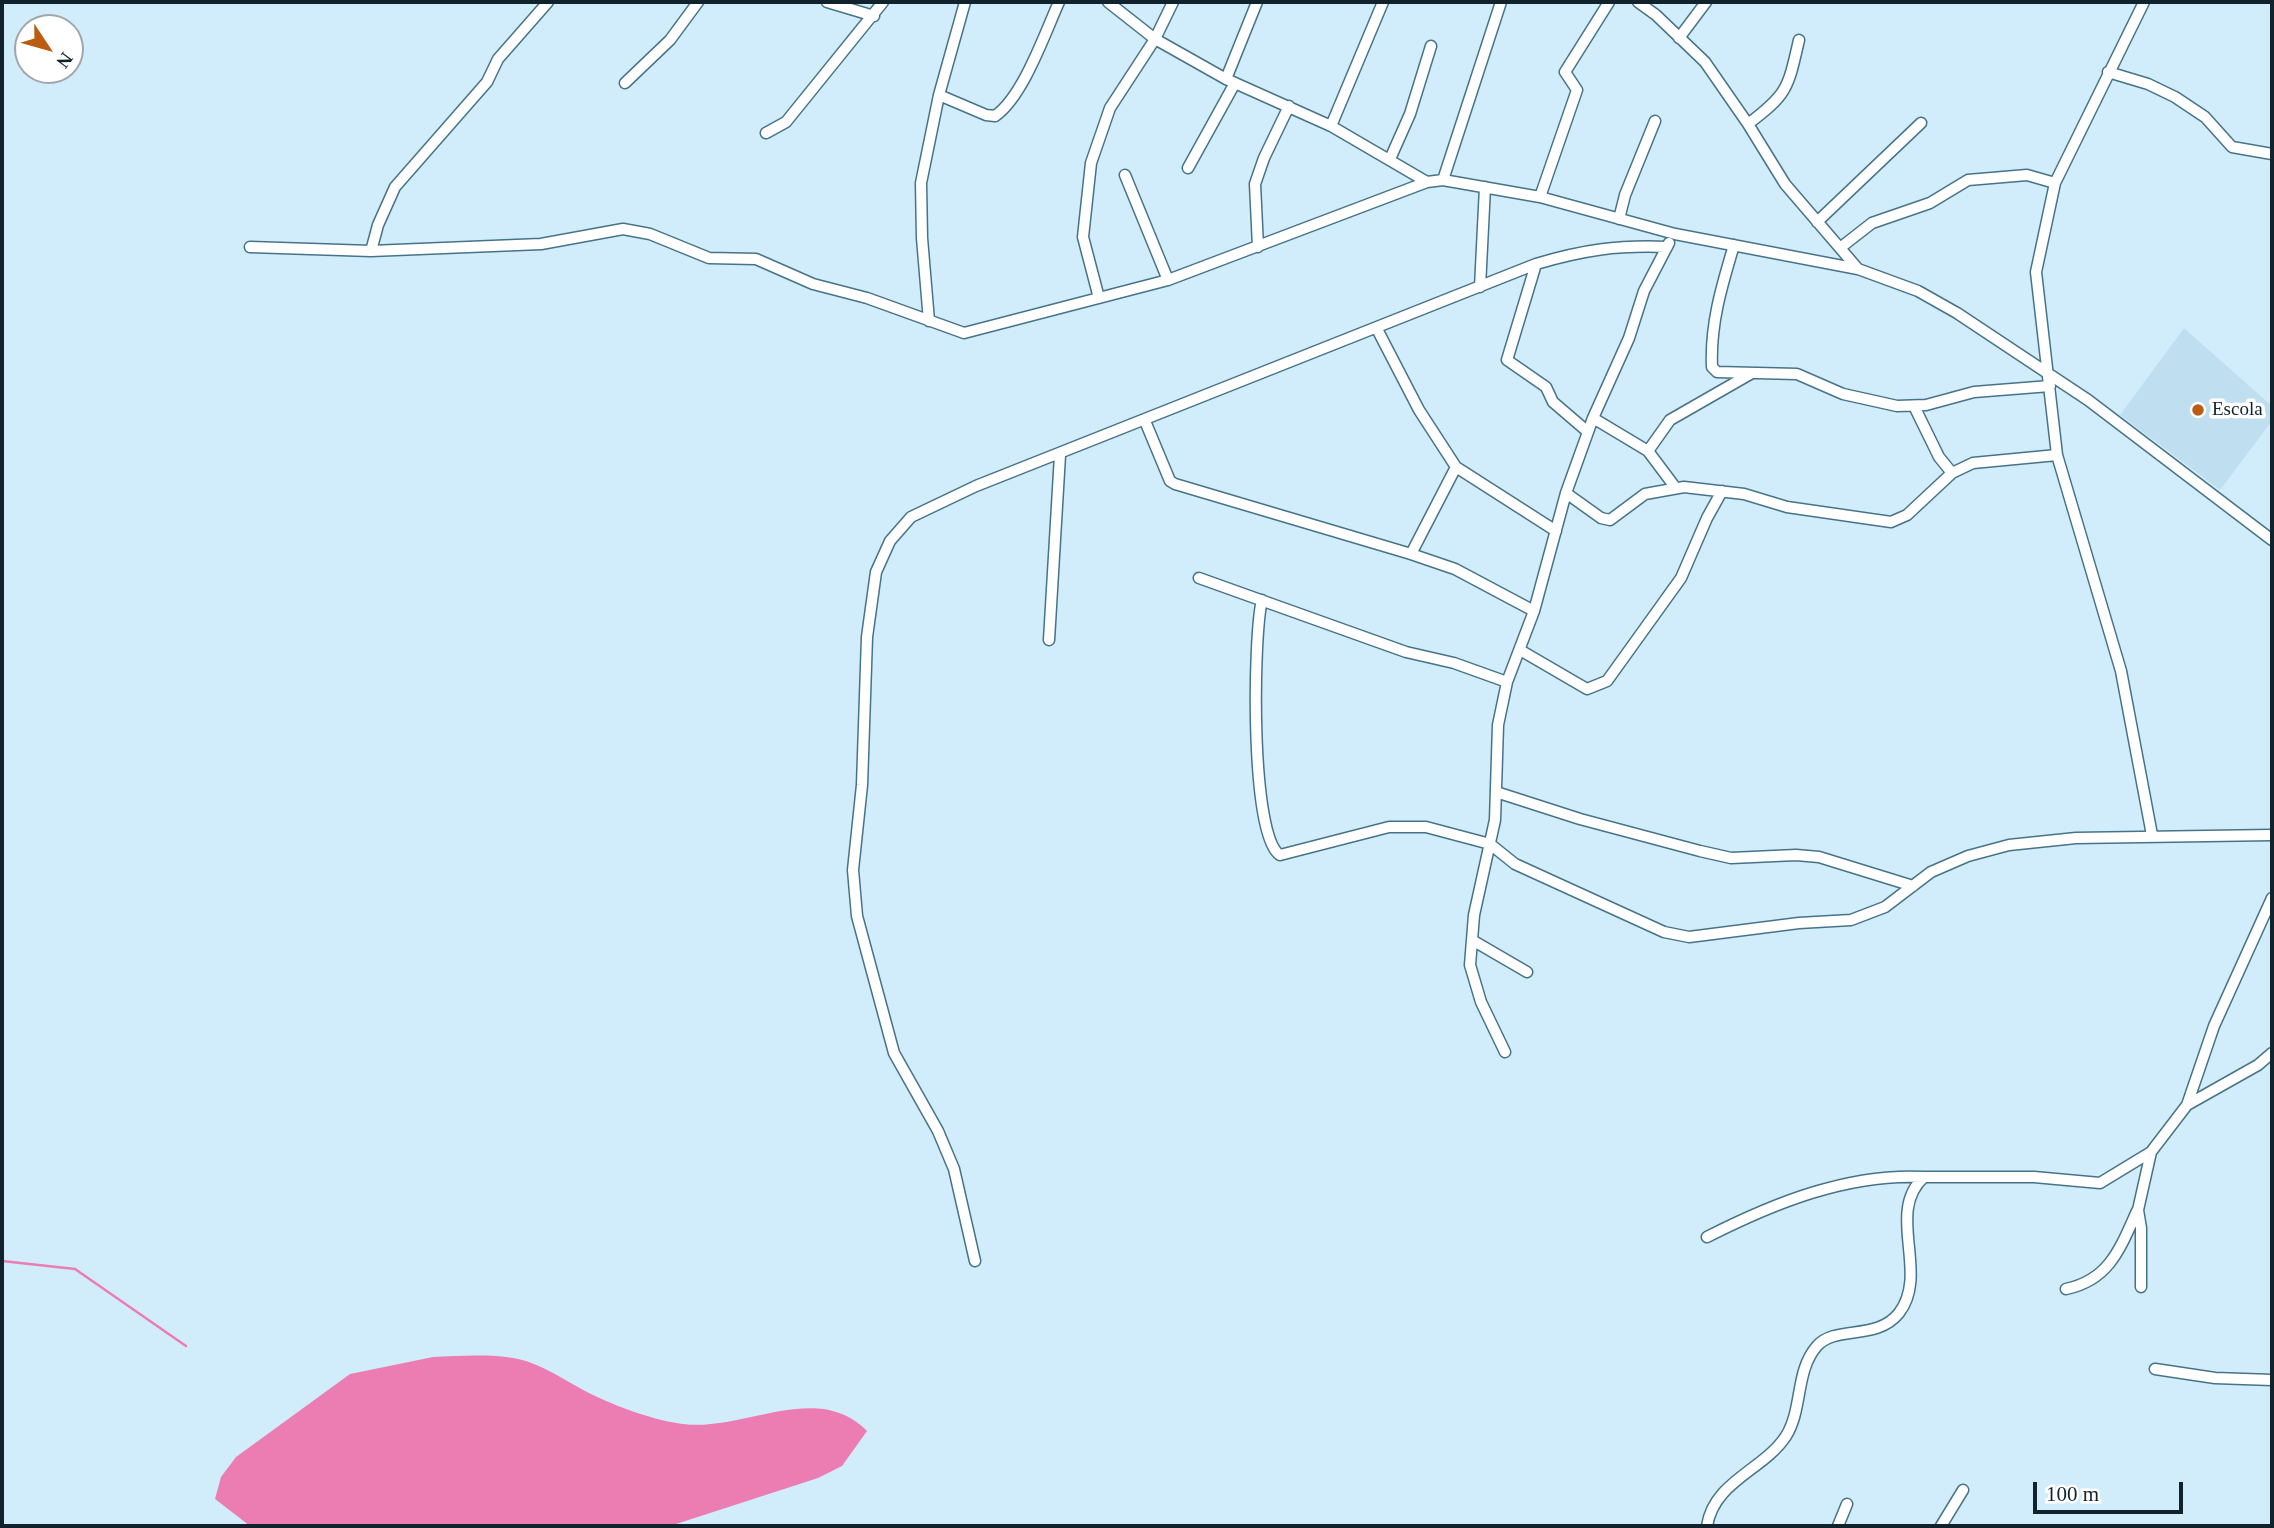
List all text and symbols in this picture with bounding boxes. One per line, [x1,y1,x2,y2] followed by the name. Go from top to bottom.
[14,14,84,84] north arrow
[52,49,77,72] text: N
[2212,399,2263,421] place label: Escola
[2190,402,2206,418] marker: Escola
[2036,1468,2186,1512] scale bar
[2046,1482,2099,1506] text: 100 m

